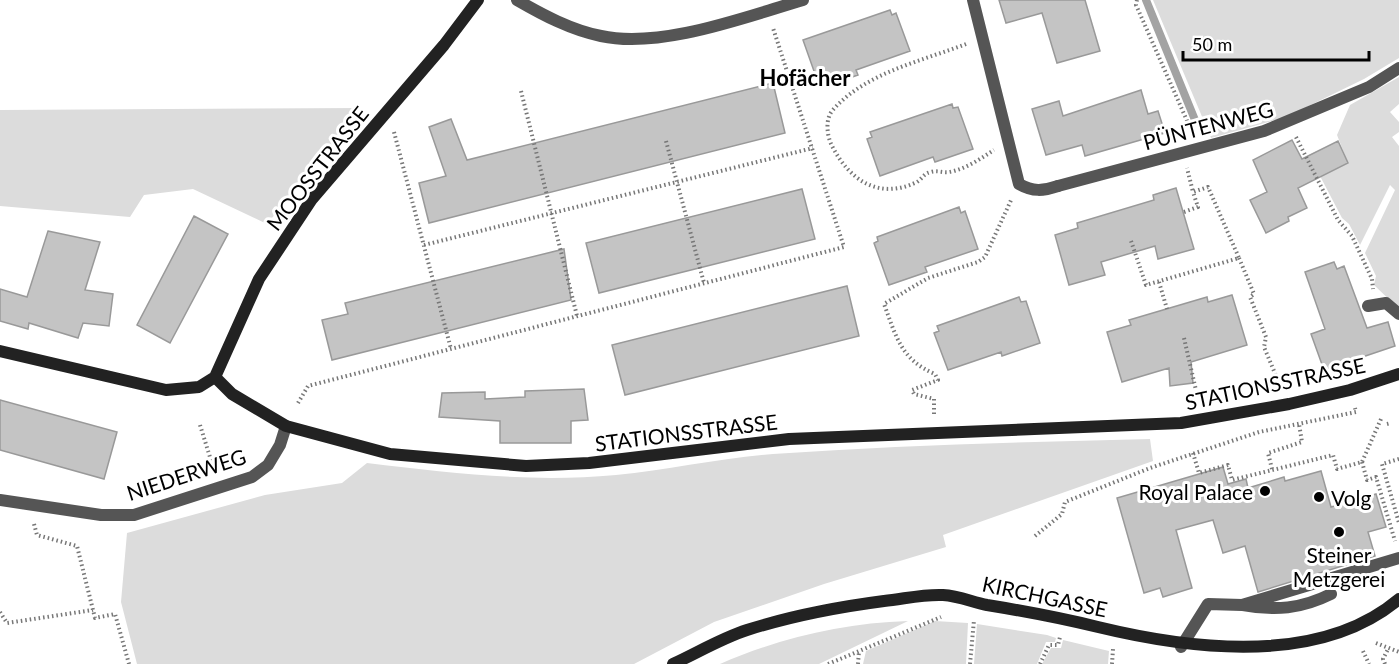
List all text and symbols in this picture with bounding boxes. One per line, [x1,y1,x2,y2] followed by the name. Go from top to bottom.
[1183,24,1369,62] scale bar
[1192,33,1232,55] text: 50 m
[760,64,851,91] district label: Hofächer
[1140,96,1276,154] street label: PÜNTENWEG
[261,101,373,235] street label: MOOSSTRASSE
[1183,352,1367,414] street label: STATIONSSTRASSE
[593,408,779,456] street label: STATIONSSTRASSE
[123,443,249,505] street label: NIEDERWEG
[1139,479,1253,504] place label: Royal Palace
[1258,484,1272,498] marker: Royal Palace
[1331,485,1372,510] place label: Volg
[1312,490,1326,504] marker: Volg
[1332,525,1346,539] marker: Steiner Metzgerei
[1293,542,1385,591] place label: Steiner Metzgerei
[980,571,1110,621] street label: KIRCHGASSE

